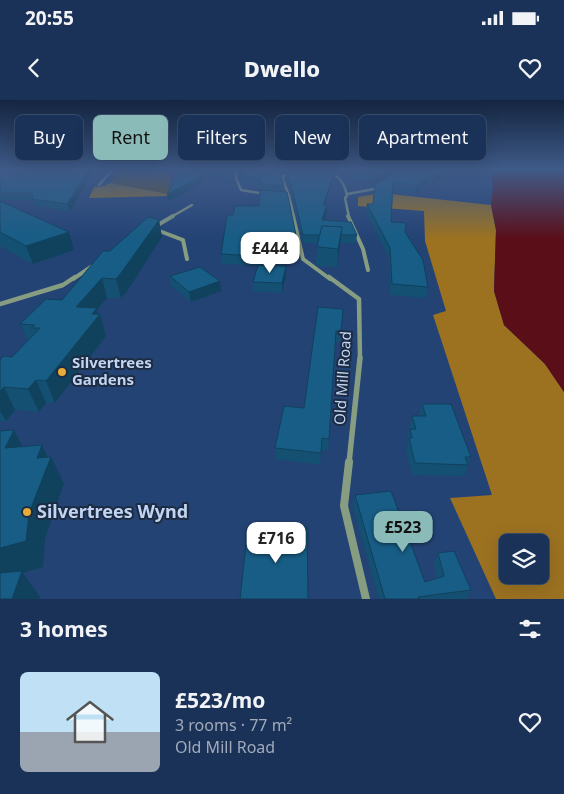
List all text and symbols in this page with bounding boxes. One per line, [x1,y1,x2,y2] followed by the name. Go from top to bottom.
[25,5,74,31] text: 20:55
[244,53,320,83] text: Dwello
[20,54,48,82] icon: back
[516,54,544,82] icon: heart
[15,115,83,160] chip: Buy
[93,115,168,160] chip: Rent
[178,115,265,160] chip: Filters
[275,115,349,160] chip: New
[359,115,486,160] chip: Apartment
[240,232,300,274] pin: £444
[252,237,288,259] text: £444
[329,330,355,425] street label: Old Mill Road
[72,352,152,389] place label: Silvertrees Gardens
[56,366,68,378] marker: Silvertrees Gardens
[37,499,188,523] place label: Silvertrees Wynd
[21,506,33,518] marker: Silvertrees Wynd
[373,510,433,553] pin: £523
[385,516,421,538] text: £523
[246,522,306,564] pin: £716
[258,527,294,549] text: £716
[499,534,549,584] map controls
[499,534,549,584] button: layers
[20,615,108,643] text: 3 homes
[516,615,544,643] icon: filters
[175,686,265,714] text: £523/mo
[60,692,120,752] icon: home
[516,708,544,736] icon: heart
[175,714,292,736] text: 3 rooms · 77 m²
[175,736,275,758] text: Old Mill Road

